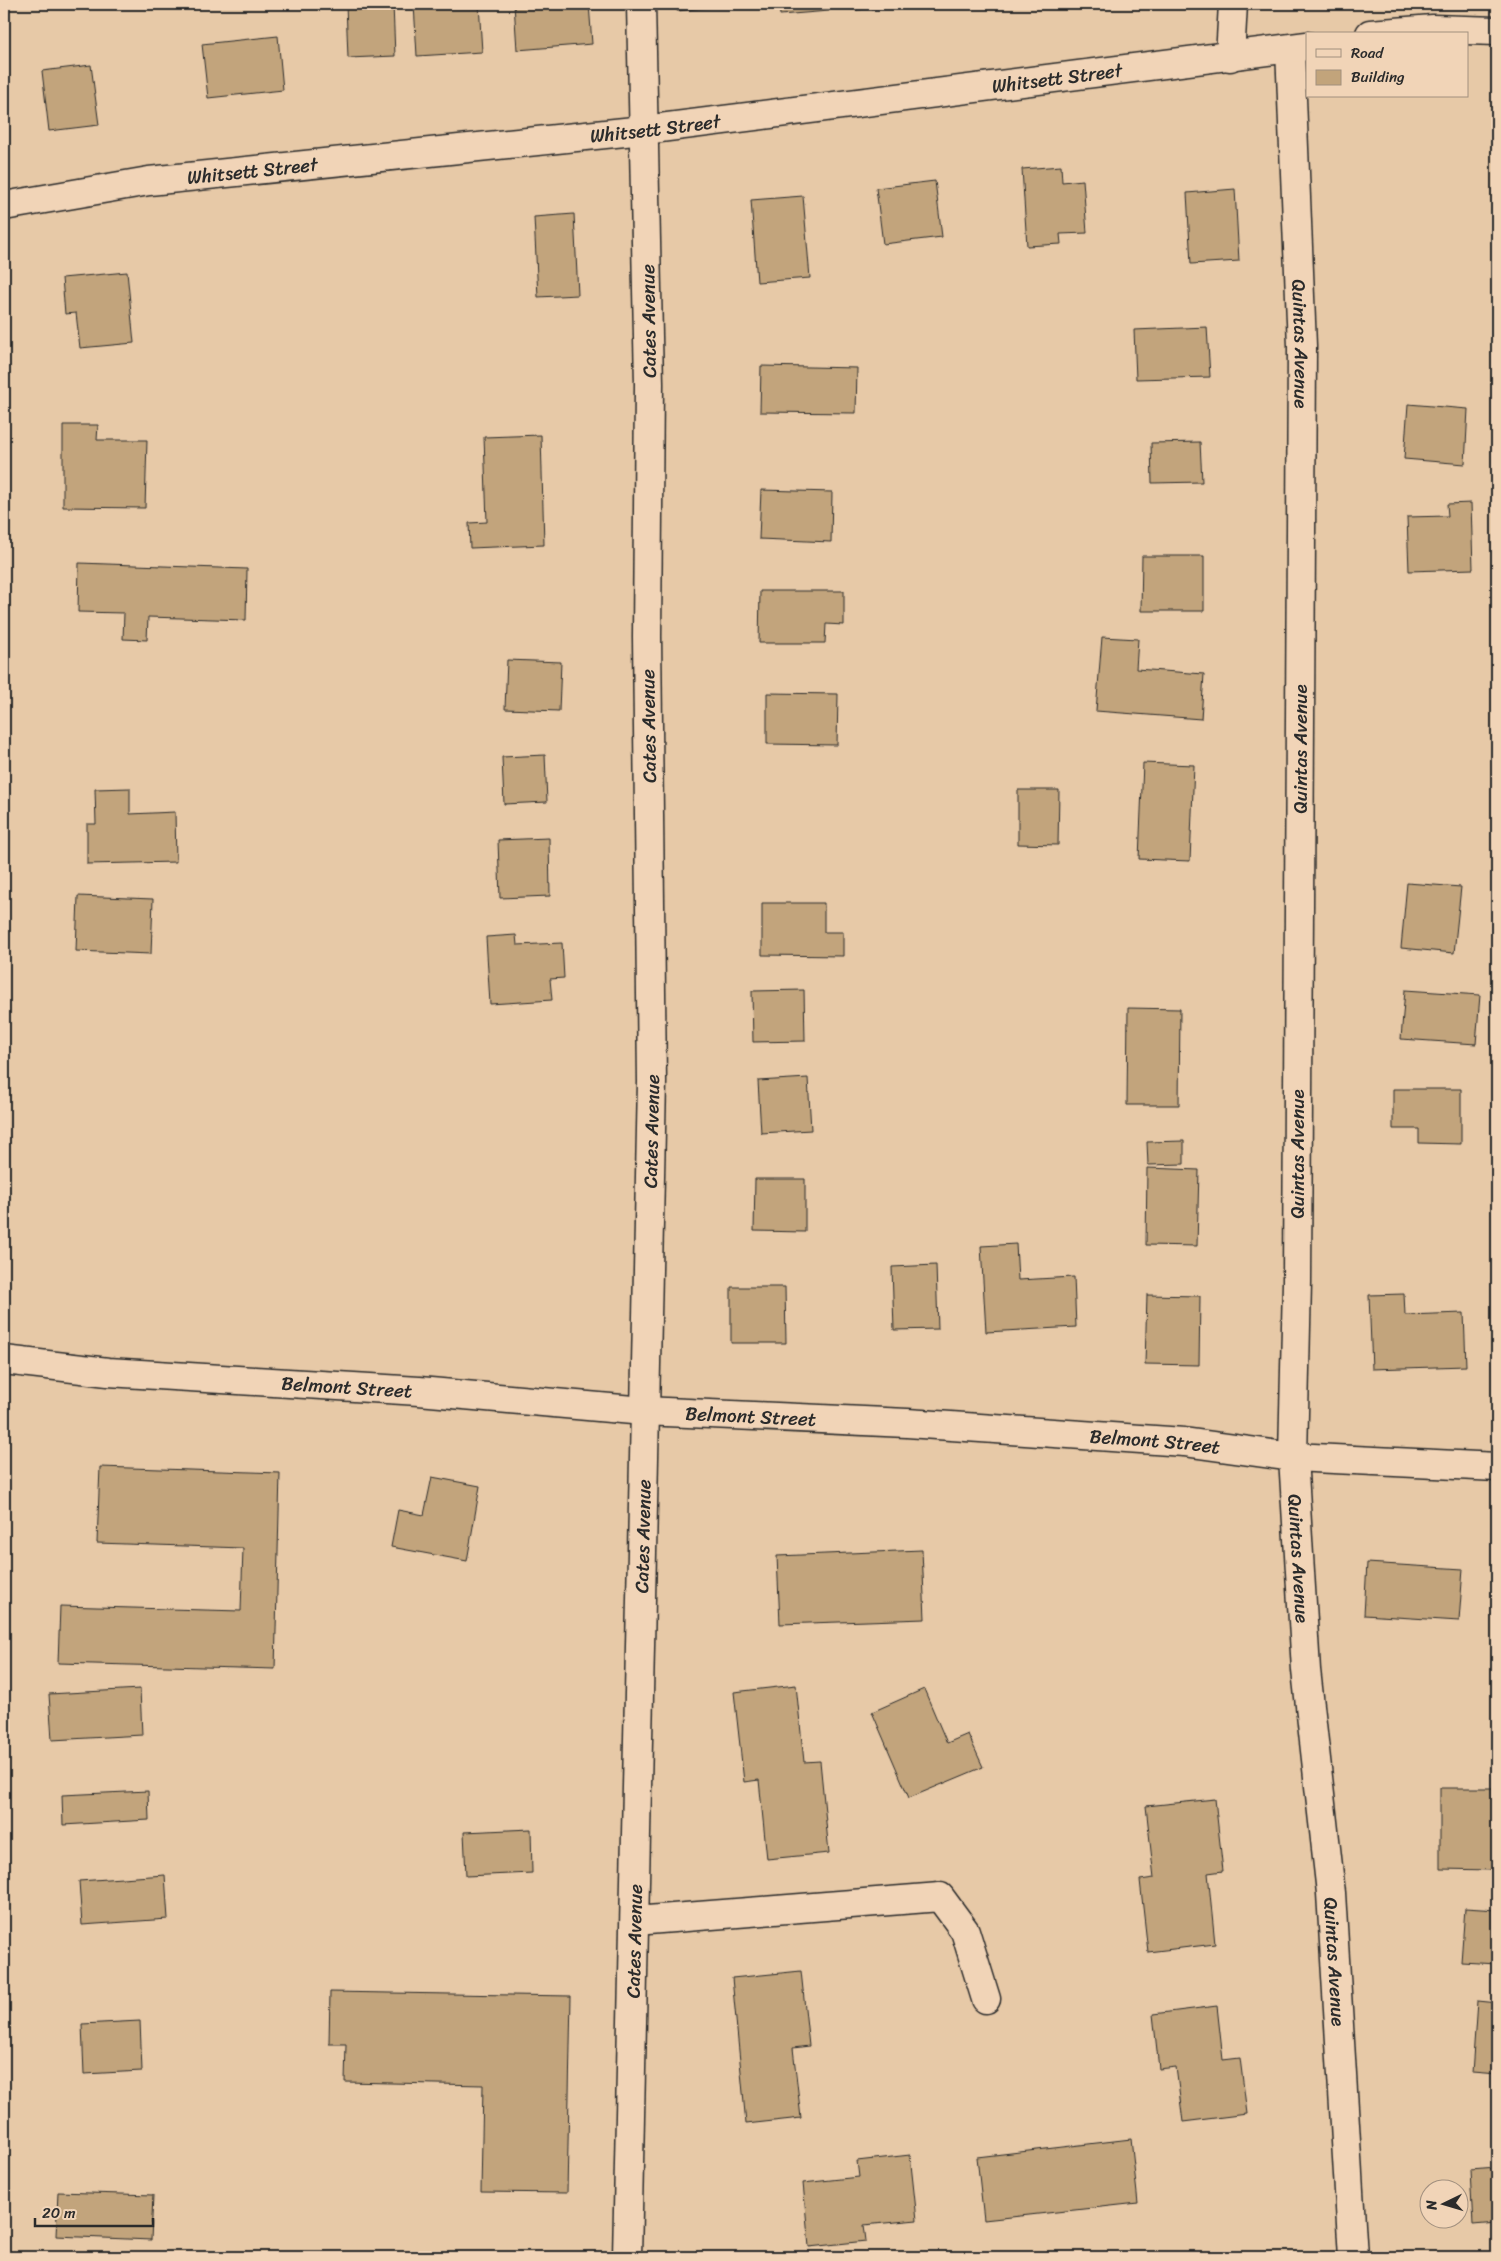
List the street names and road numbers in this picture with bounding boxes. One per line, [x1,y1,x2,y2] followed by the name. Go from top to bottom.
[990,53,1125,103] street label: Whitsett Street
[588,104,724,152] street label: Whitsett Street
[185,148,321,194] street label: Whitsett Street
[631,264,666,378] street label: Cates Avenue
[1282,279,1318,408] street label: Quintas Avenue
[631,669,666,783] street label: Cates Avenue
[1284,684,1317,814] street label: Quintas Avenue
[634,1074,669,1189] street label: Cates Avenue
[1281,1089,1314,1219] street label: Quintas Avenue
[280,1367,413,1408] street label: Belmont Street
[685,1397,817,1436] street label: Belmont Street
[1088,1420,1222,1464] street label: Belmont Street
[625,1479,661,1593] street label: Cates Avenue
[1278,1493,1319,1624] street label: Quintas Avenue
[617,1884,652,1998] street label: Cates Avenue
[1314,1896,1355,2027] street label: Quintas Avenue

